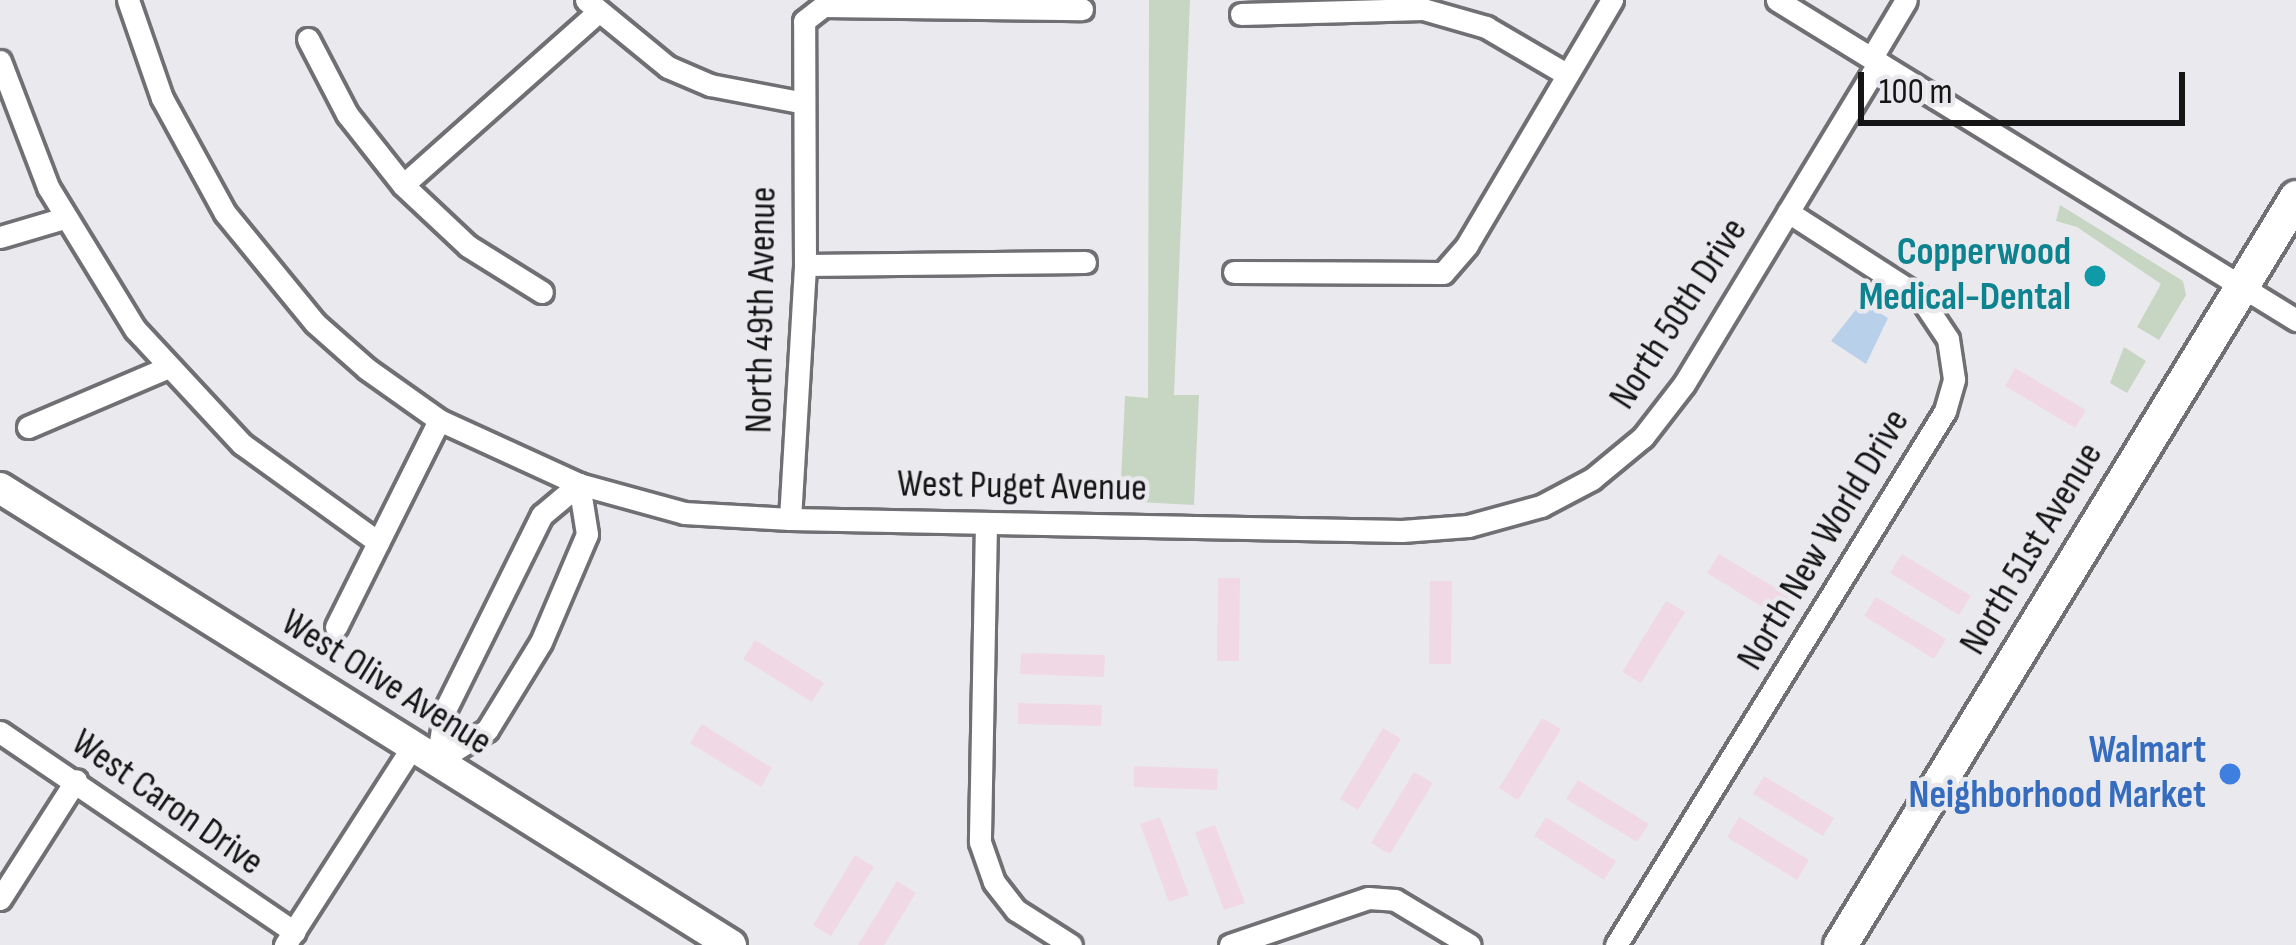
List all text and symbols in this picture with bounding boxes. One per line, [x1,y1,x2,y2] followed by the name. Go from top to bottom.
[1864,48,2191,122] scale bar
[1879,71,1953,114] text: 100 m
[736,186,788,434] street label: North 49th Avenue
[1600,210,1758,418] street label: North 50th Drive
[1859,231,2071,322] place label: Copperwood Medical-Dental
[2082,263,2108,289] marker: Copperwood Medical-Dental
[1728,401,1920,679] street label: North New World Drive
[1950,434,2114,664] street label: North 51st Avenue
[897,461,1147,513] street label: West Puget Avenue
[272,600,500,766] street label: West Olive Avenue
[62,720,272,886] street label: West Caron Drive
[1909,729,2206,820] place label: Walmart Neighborhood Market
[2217,761,2243,787] marker: Walmart Neighborhood Market

